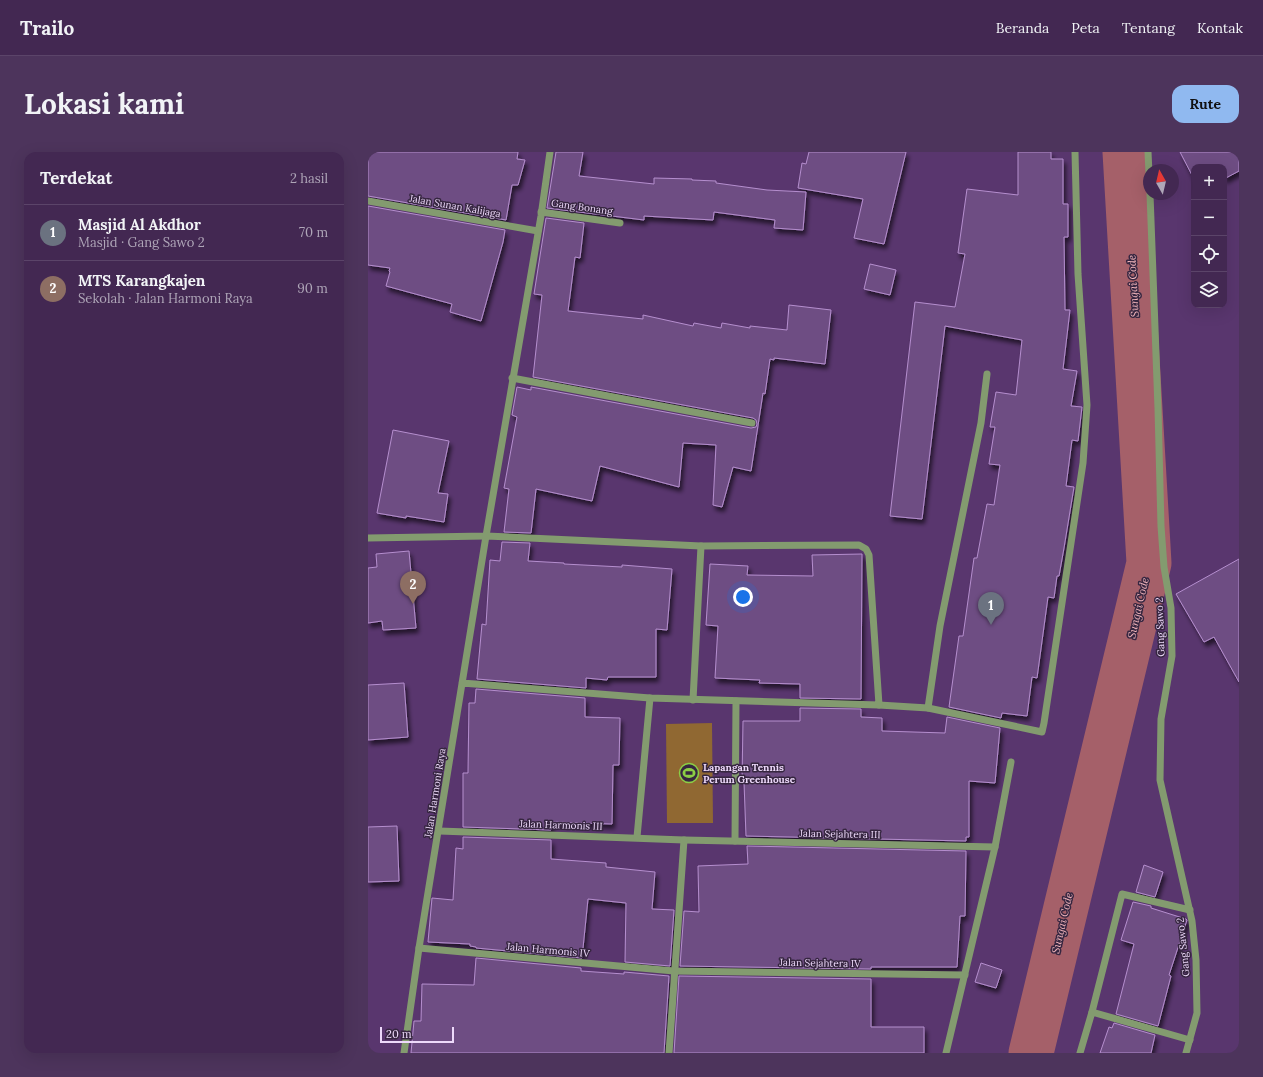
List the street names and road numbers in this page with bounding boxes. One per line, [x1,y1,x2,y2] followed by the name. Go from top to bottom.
[407,191,502,220] street label: Jalan Sunan Kalijaga
[550,196,614,218] street label: Gang Bonang
[1152,597,1168,657] street label: Gang Sawo 2
[421,747,449,840] street label: Jalan Harmoni Raya
[518,817,603,833] street label: Jalan Harmonis III
[798,827,881,841] street label: Jalan Sejahtera III
[1173,917,1193,977] street label: Gang Sawo 2
[505,940,591,960] street label: Jalan Harmonis IV
[778,956,861,970] street label: Jalan Sejahtera IV

